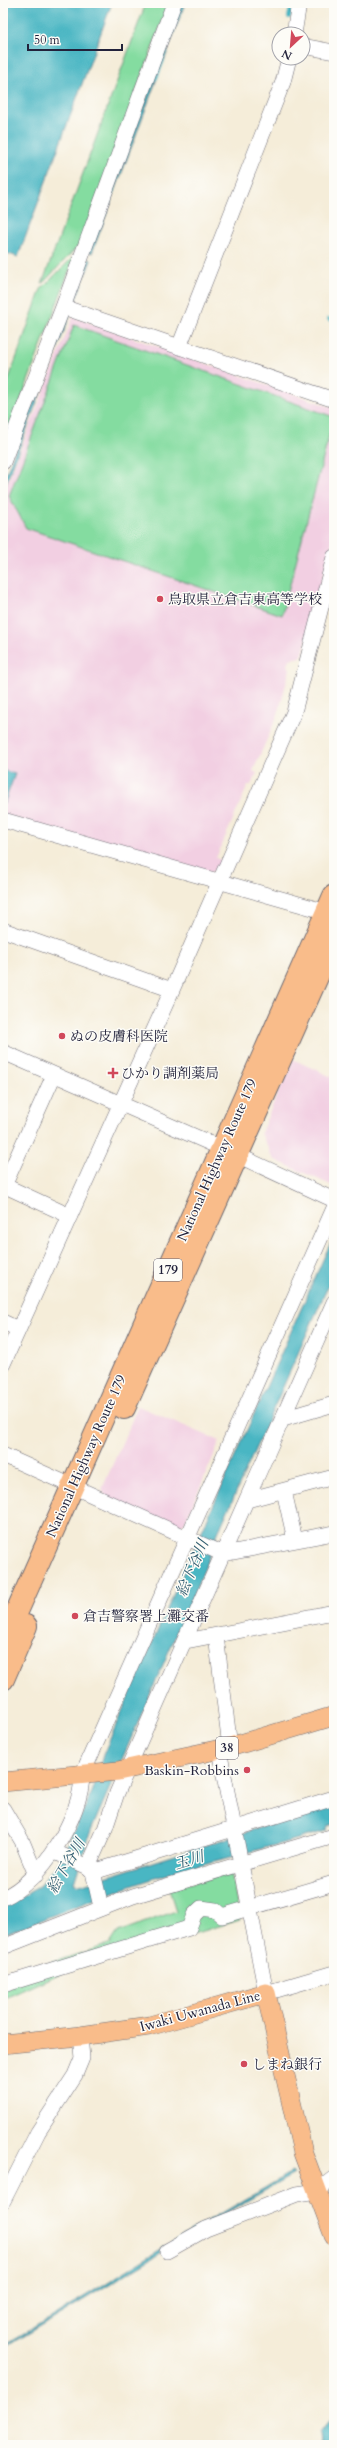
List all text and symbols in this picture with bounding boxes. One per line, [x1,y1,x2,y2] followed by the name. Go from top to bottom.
[28,26,122,52] scale bar
[271,26,311,66] north arrow
[34,32,61,48] text: 50 m
[279,46,294,63] text: N
[168,590,322,609] place label: 鳥取県立倉吉東高等学校
[155,594,165,604] marker: 鳥取県立倉吉東高等学校
[70,1027,168,1046] place label: ぬの皮膚科医院
[57,1031,67,1041] marker: ぬの皮膚科医院
[121,1064,219,1083] place label: ひかり調剤薬局
[108,1068,118,1078] marker: ひかり調剤薬局
[173,1076,261,1244] street label: National Highway Route 179
[154,1259,182,1281] road number: 179
[42,1372,130,1540] street label: National Highway Route 179
[171,1535,214,1600] water label: 絵下谷川
[83,1607,209,1626] place label: 倉吉警察署上灘交番
[70,1611,80,1621] marker: 倉吉警察署上灘交番
[216,1737,238,1759] road number: 38
[144,1761,239,1780] place label: Baskin-Robbins
[242,1765,252,1775] marker: Baskin-Robbins
[42,1833,91,1897] water label: 絵下谷川
[172,1845,208,1874] water label: 玉川
[138,1986,262,2036] street label: Iwaki Uwanada Line
[252,2055,322,2074] place label: しまね銀行
[239,2059,249,2069] marker: しまね銀行

